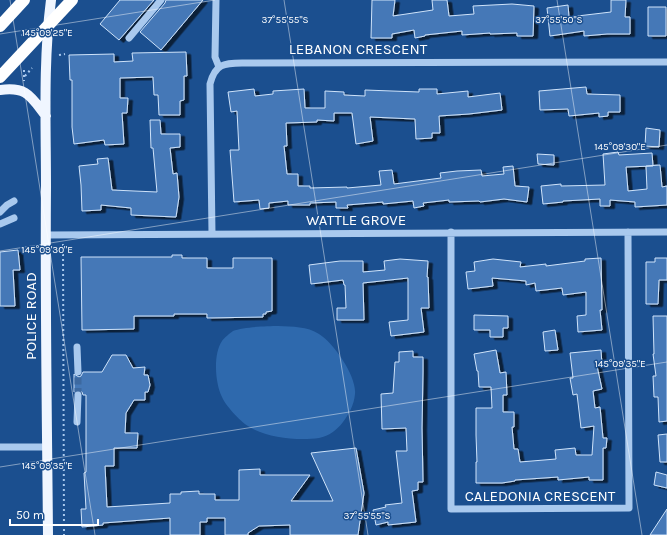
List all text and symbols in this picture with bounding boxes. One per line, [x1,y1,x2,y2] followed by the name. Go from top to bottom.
[261,14,309,26] text: 37°55'55"S
[535,14,583,26] text: 37°55'50"S
[21,27,73,39] text: 145°09'25"E
[289,40,428,58] street label: LEBANON CRESCENT
[594,141,646,153] text: 145°09'30"E
[306,211,406,229] street label: WATTLE GROVE
[21,244,73,256] text: 145°09'30"E
[22,272,40,360] street label: POLICE ROAD
[594,358,646,370] text: 145°09'35"E
[21,460,73,472] text: 145°09'35"E
[465,487,616,505] street label: CALEDONIA CRESCENT
[10,501,98,527] scale bar
[16,508,44,522] text: 50 m
[343,510,391,522] text: 37°55'55"S

